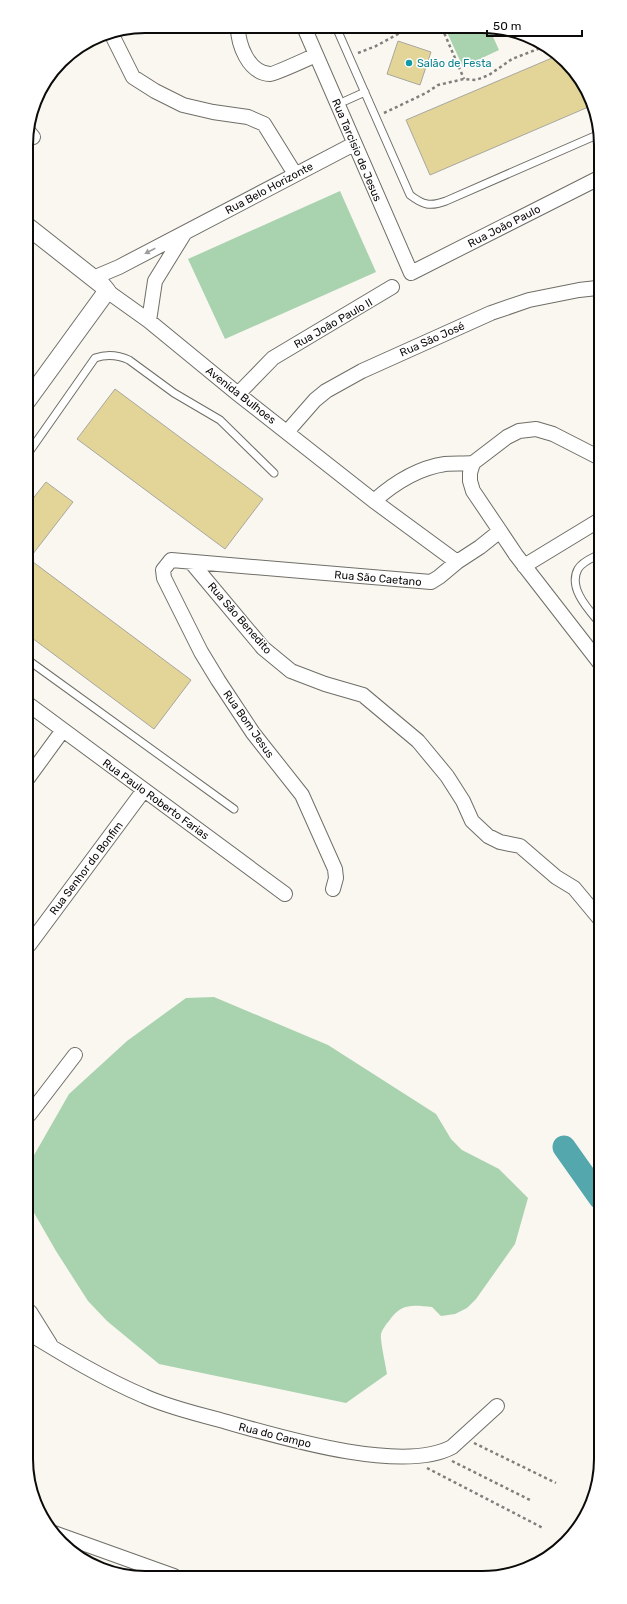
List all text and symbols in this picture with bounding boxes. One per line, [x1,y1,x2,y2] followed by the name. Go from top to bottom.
[487,12,582,38] scale bar
[493,19,521,33] text: 50 m
[417,57,492,70] place label: Salão de Festa
[404,58,414,68] marker: Salão de Festa
[329,97,384,204] street label: Rua Tarcisio de Jesus
[223,160,315,217] street label: Rua Belo Horizonte
[466,203,543,250] street label: Rua João Paulo
[144,248,155,255] one-way arrow
[292,296,375,351] street label: Rua João Paulo II
[398,319,467,360] street label: Rua São José
[203,364,279,427] street label: Avenida Bulhoes
[334,568,422,589] street label: Rua São Caetano
[205,580,274,657] street label: Rua São Benedito
[220,688,277,761] street label: Rua Bom Jesus
[100,756,212,843] street label: Rua Paulo Roberto Farias
[47,819,126,918] street label: Rua Senhor do Bonfim
[237,1420,312,1451] street label: Rua do Campo

